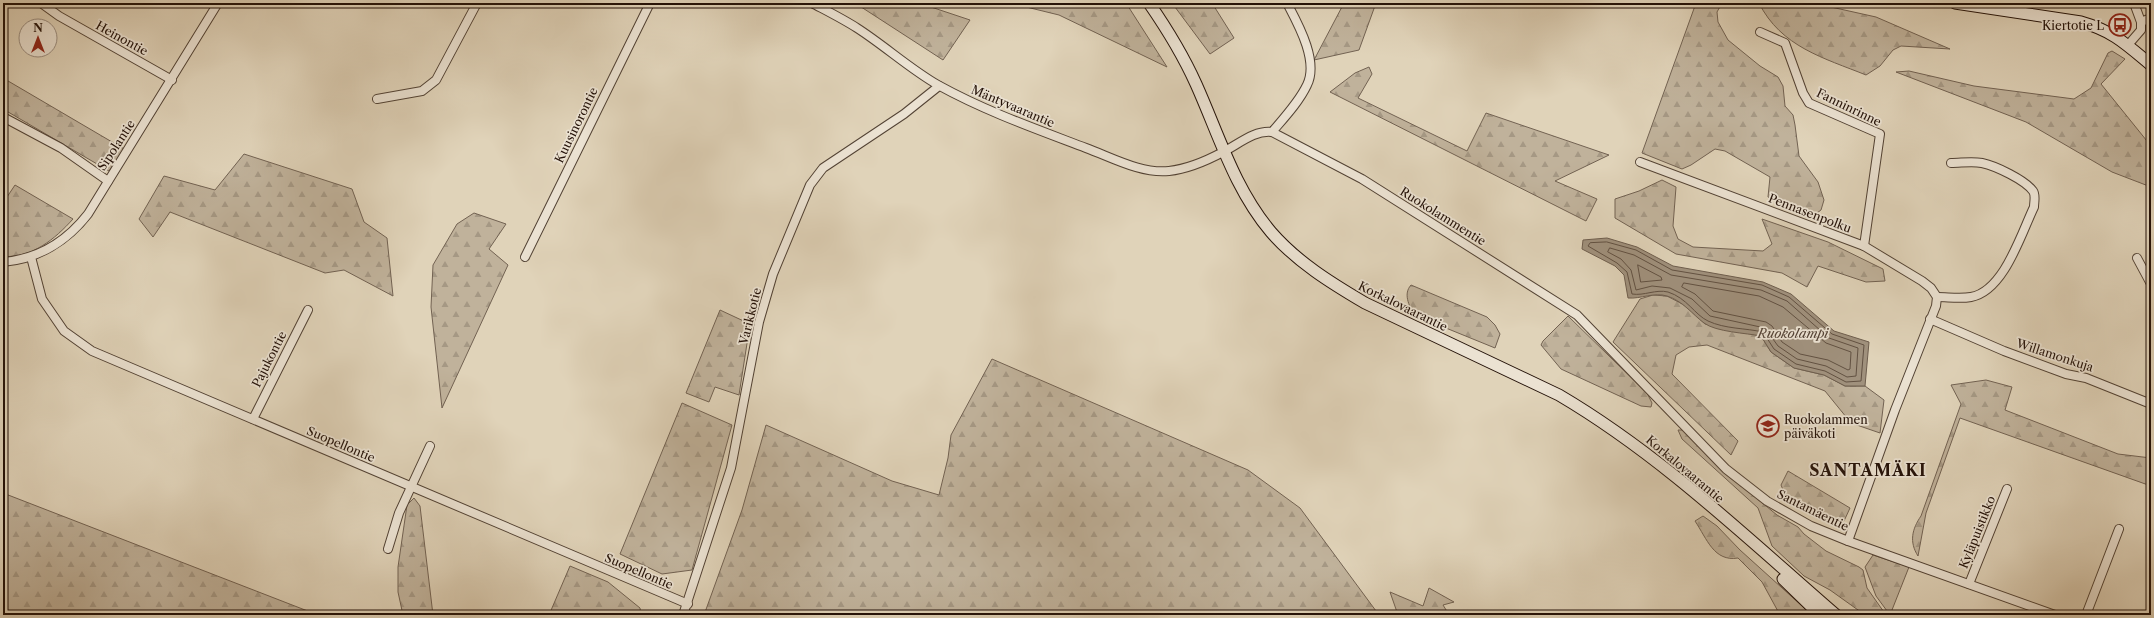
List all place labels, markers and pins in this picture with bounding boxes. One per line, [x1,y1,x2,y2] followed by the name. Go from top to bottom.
[2107,12,2133,38] bus stop icon: Kiertotie L
[2042,18,2104,33] place label: Kiertotie L
[1784,412,1868,441] place label: Ruokolammen päiväkoti
[1755,413,1781,439] school or university icon: Ruokolammen päiväkoti

